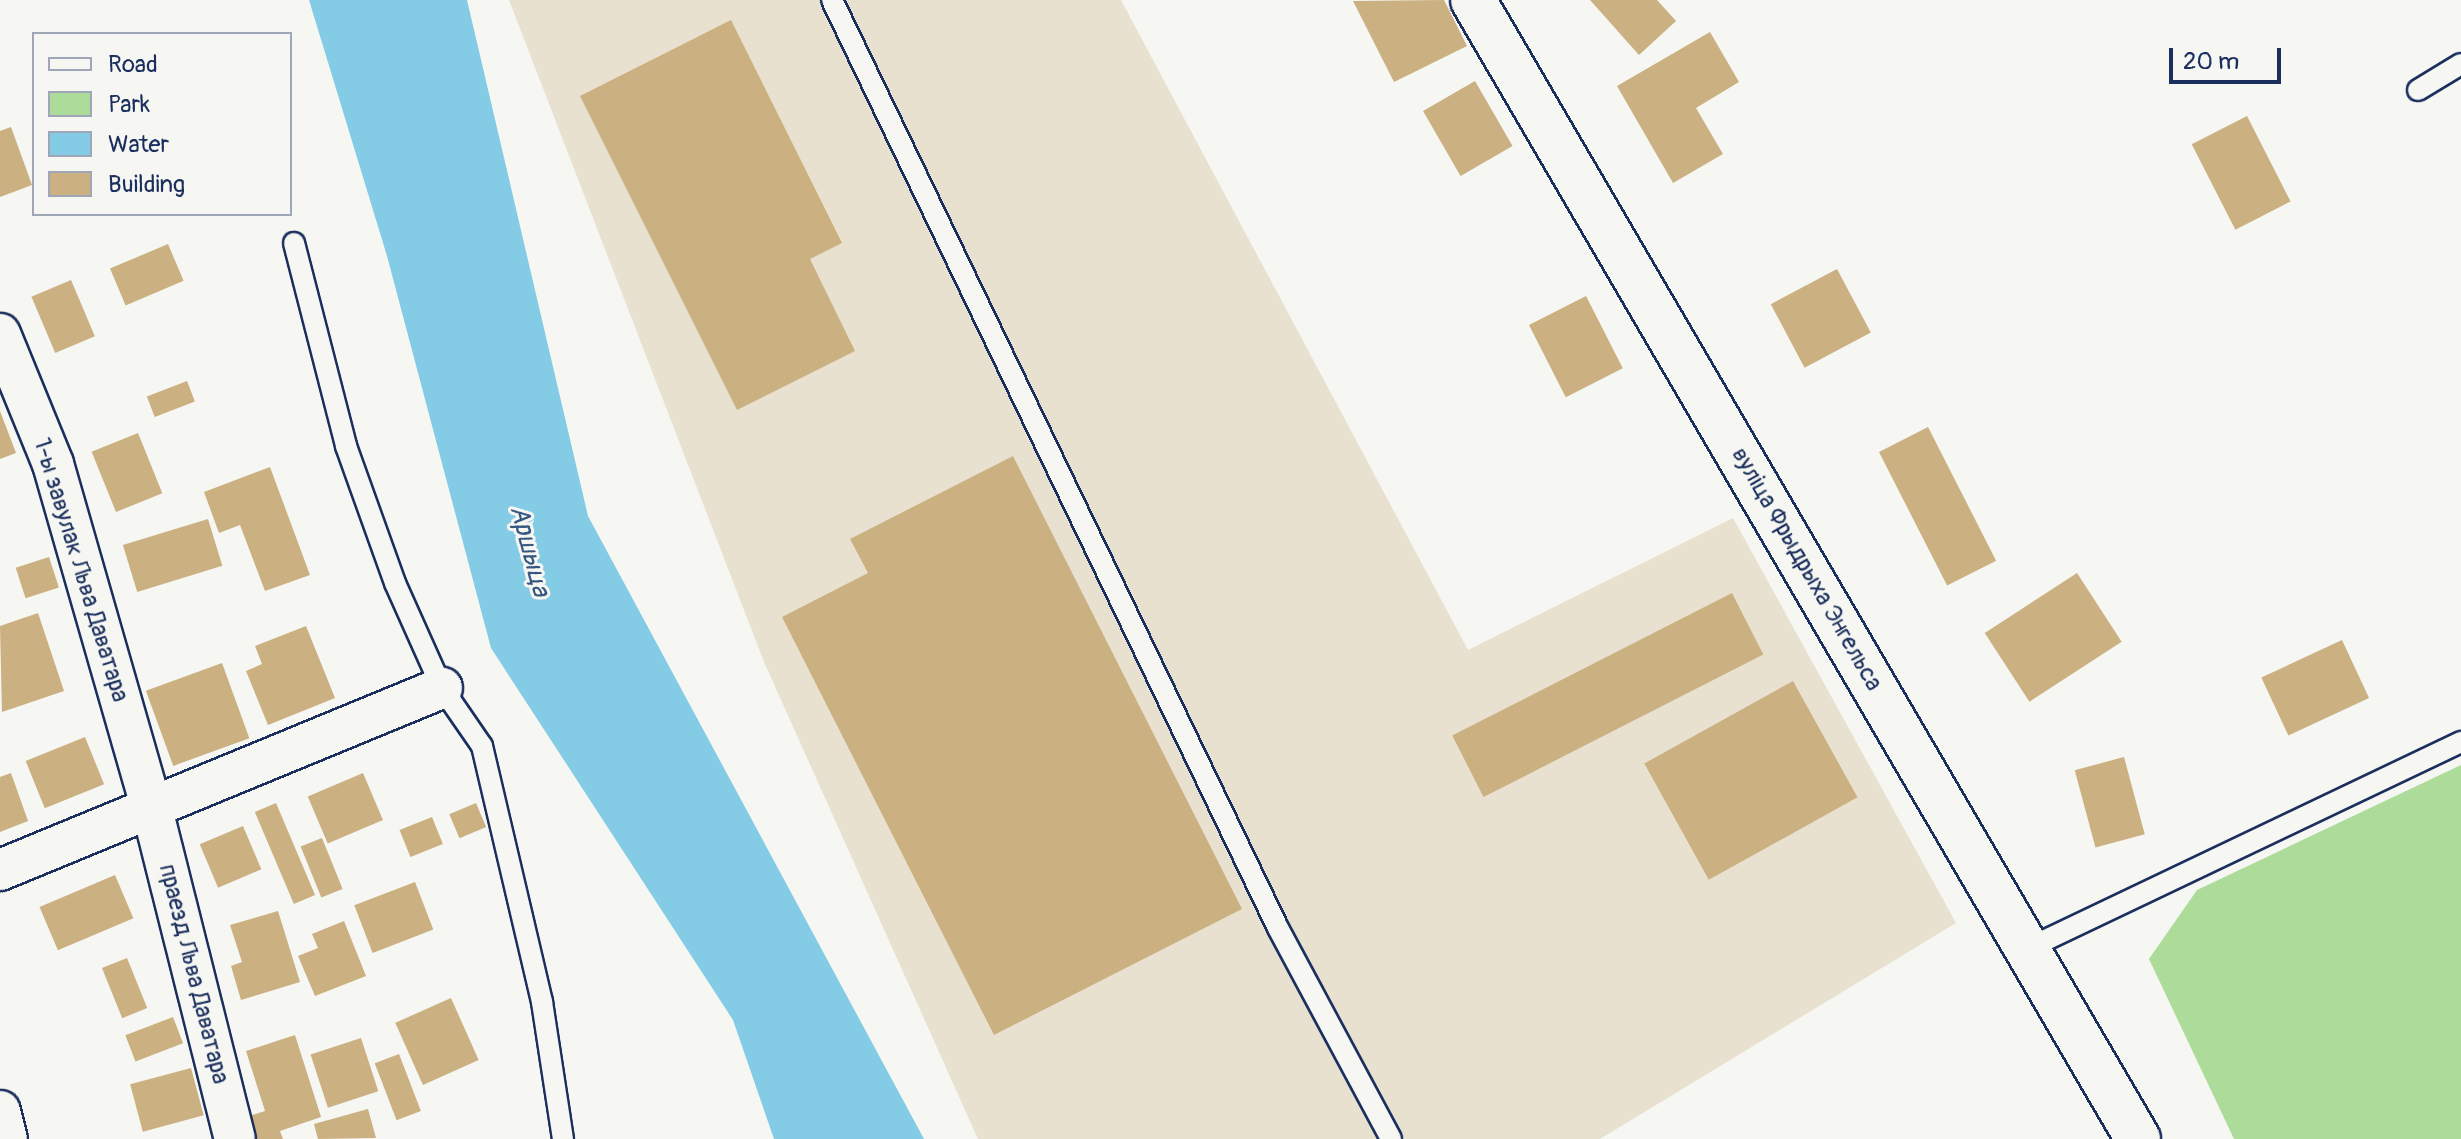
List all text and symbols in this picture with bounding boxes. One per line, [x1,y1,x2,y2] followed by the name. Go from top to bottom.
[32,32,292,216] legend
[2173,32,2285,82] scale bar
[2183,47,2239,76] text: 20 m
[108,50,158,79] text: Road
[108,90,150,119] text: Park
[108,130,169,159] text: Water
[108,170,185,199] text: Building
[27,435,135,705] street label: 1-ы завулак Льва Даватара
[1725,442,1889,696] street label: вуліца Фрыдрыха Энгельса
[502,502,556,600] water label: Аршыца
[153,861,235,1087] street label: праезд Льва Даватара

